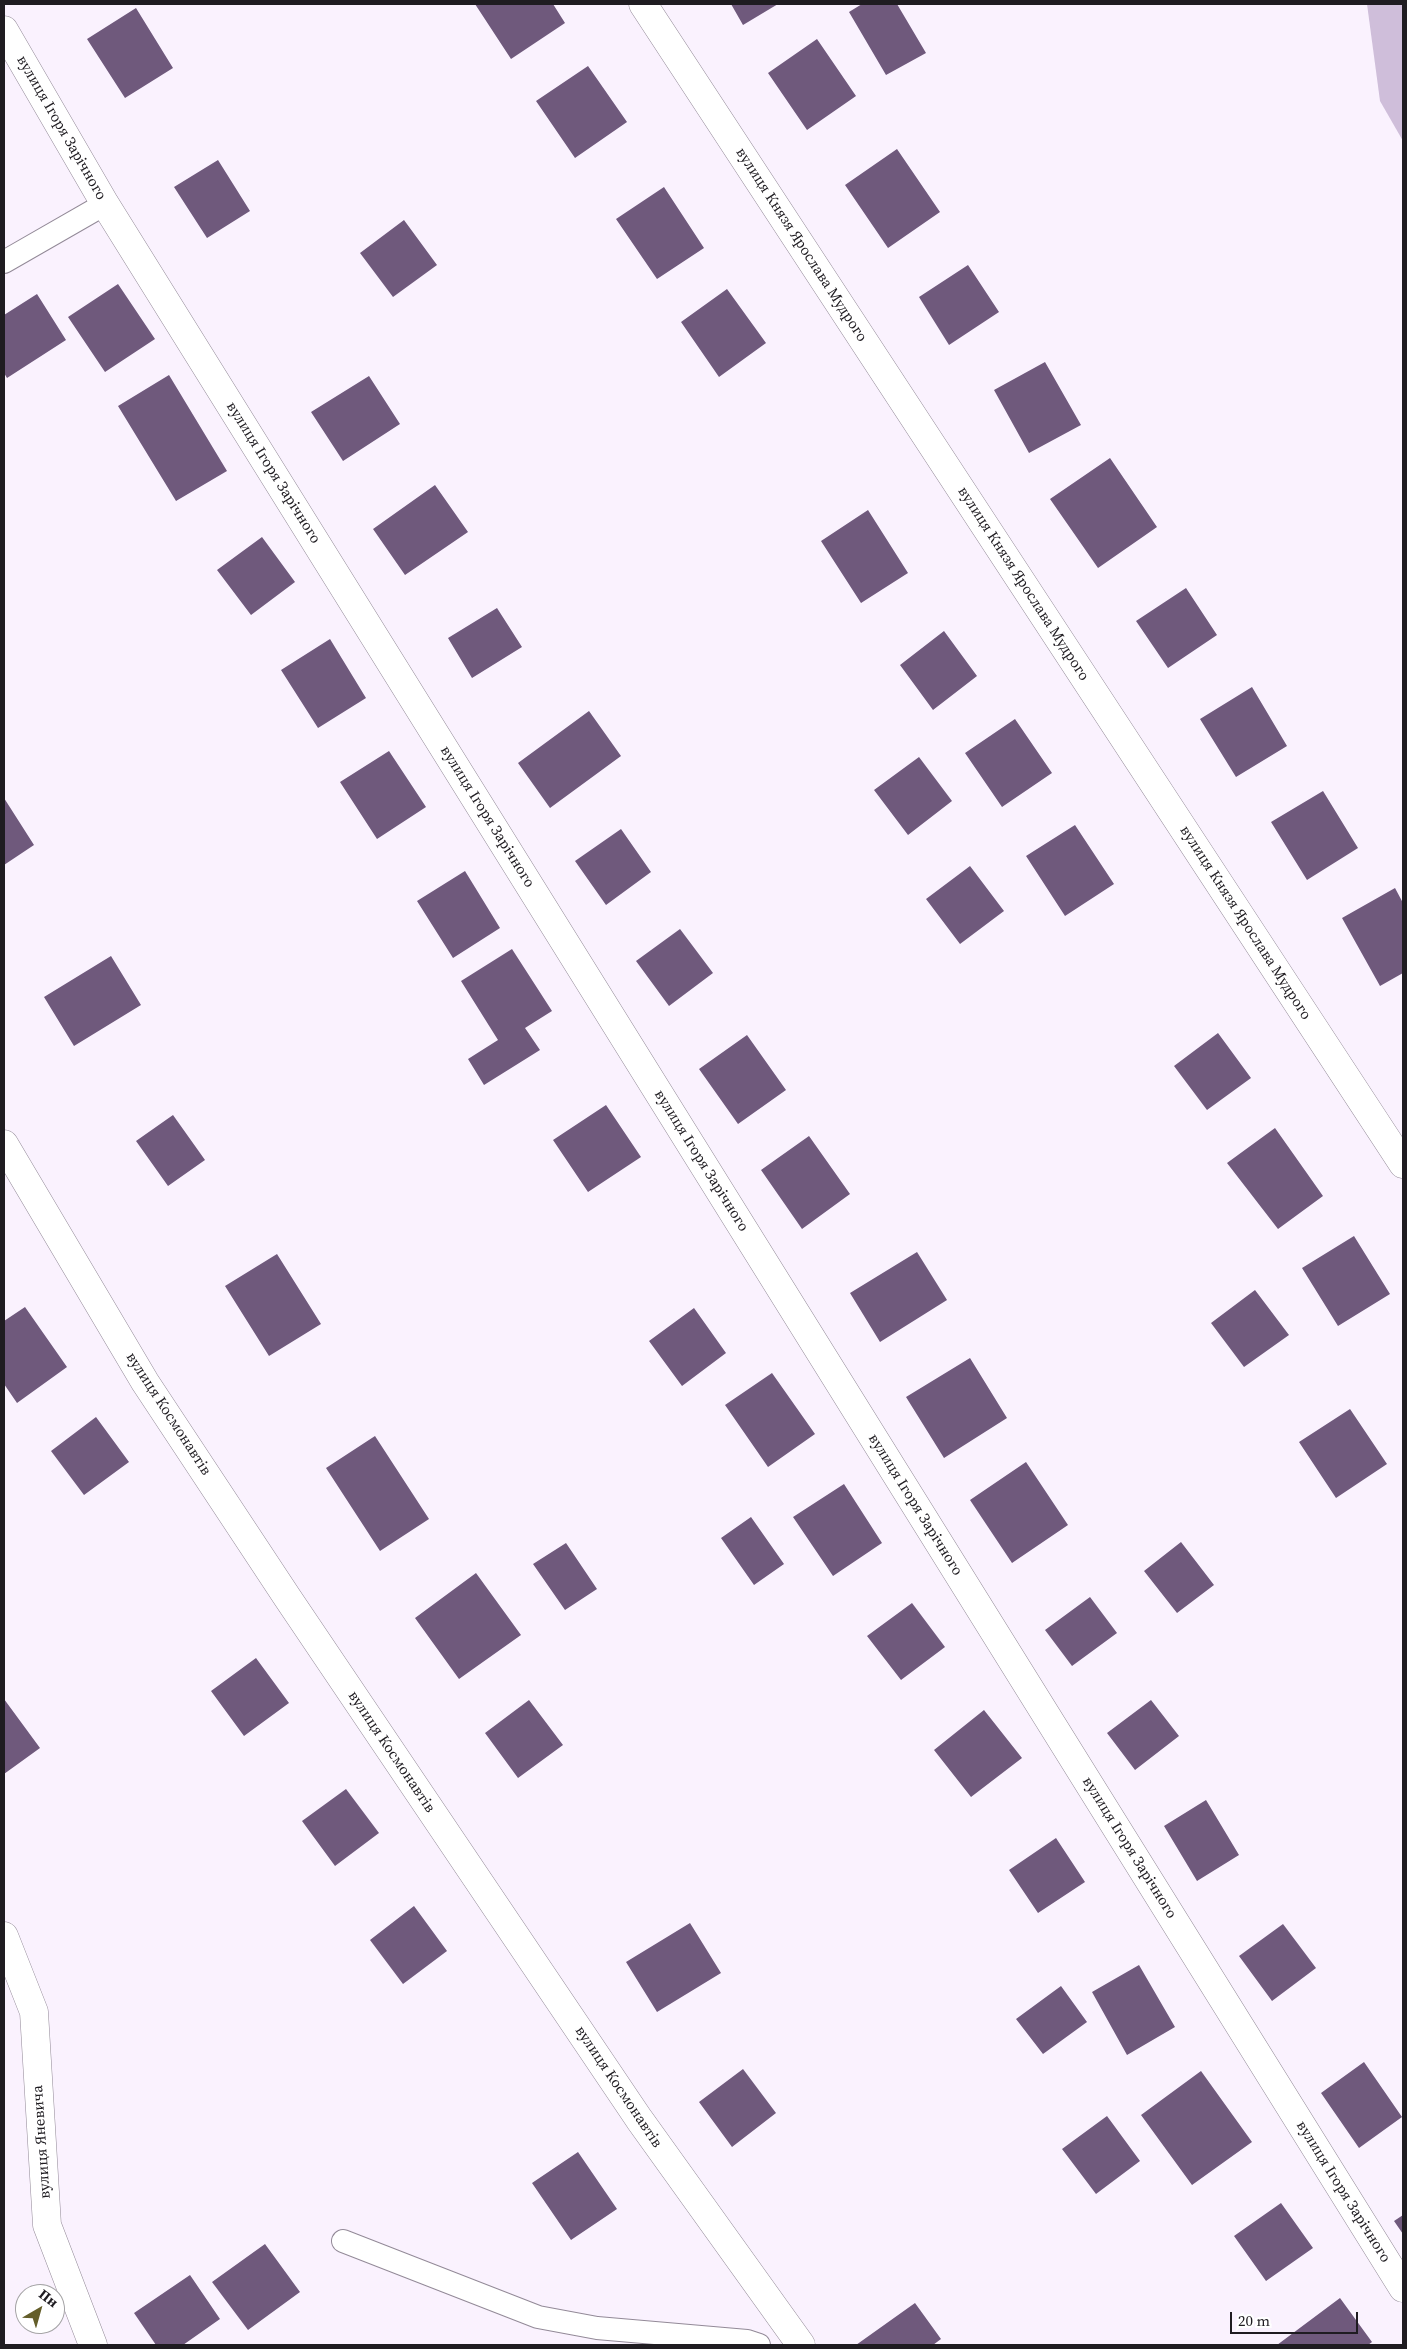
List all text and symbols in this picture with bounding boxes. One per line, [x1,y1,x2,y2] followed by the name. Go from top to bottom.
[12,53,110,203] street label: вулиця Ігоря Зарічного
[731,145,871,345] street label: вулиця Князя Ярослава Мудрого
[222,399,324,547] street label: вулиця Ігоря Зарічного
[953,484,1093,684] street label: вулиця Князя Ярослава Мудрого
[436,743,538,891] street label: вулиця Ігоря Зарічного
[1175,823,1315,1023] street label: вулиця Князя Ярослава Мудрого
[650,1087,752,1235] street label: вулиця Ігоря Зарічного
[122,1349,214,1479] street label: вулиця Космонавтів
[864,1431,966,1579] street label: вулиця Ігоря Зарічного
[344,1688,438,1816] street label: вулиця Космонавтів
[1078,1774,1180,1922] street label: вулиця Ігоря Зарічного
[571,2023,665,2151] street label: вулиця Космонавтів
[29,2085,55,2199] street label: вулиця Яневича
[1292,2118,1394,2266] street label: вулиця Ігоря Зарічного
[15,2284,65,2334] north arrow
[35,2284,62,2312] text: Пн
[1232,2302,1360,2334] scale bar
[1238,2310,1270,2331] text: 20 m

